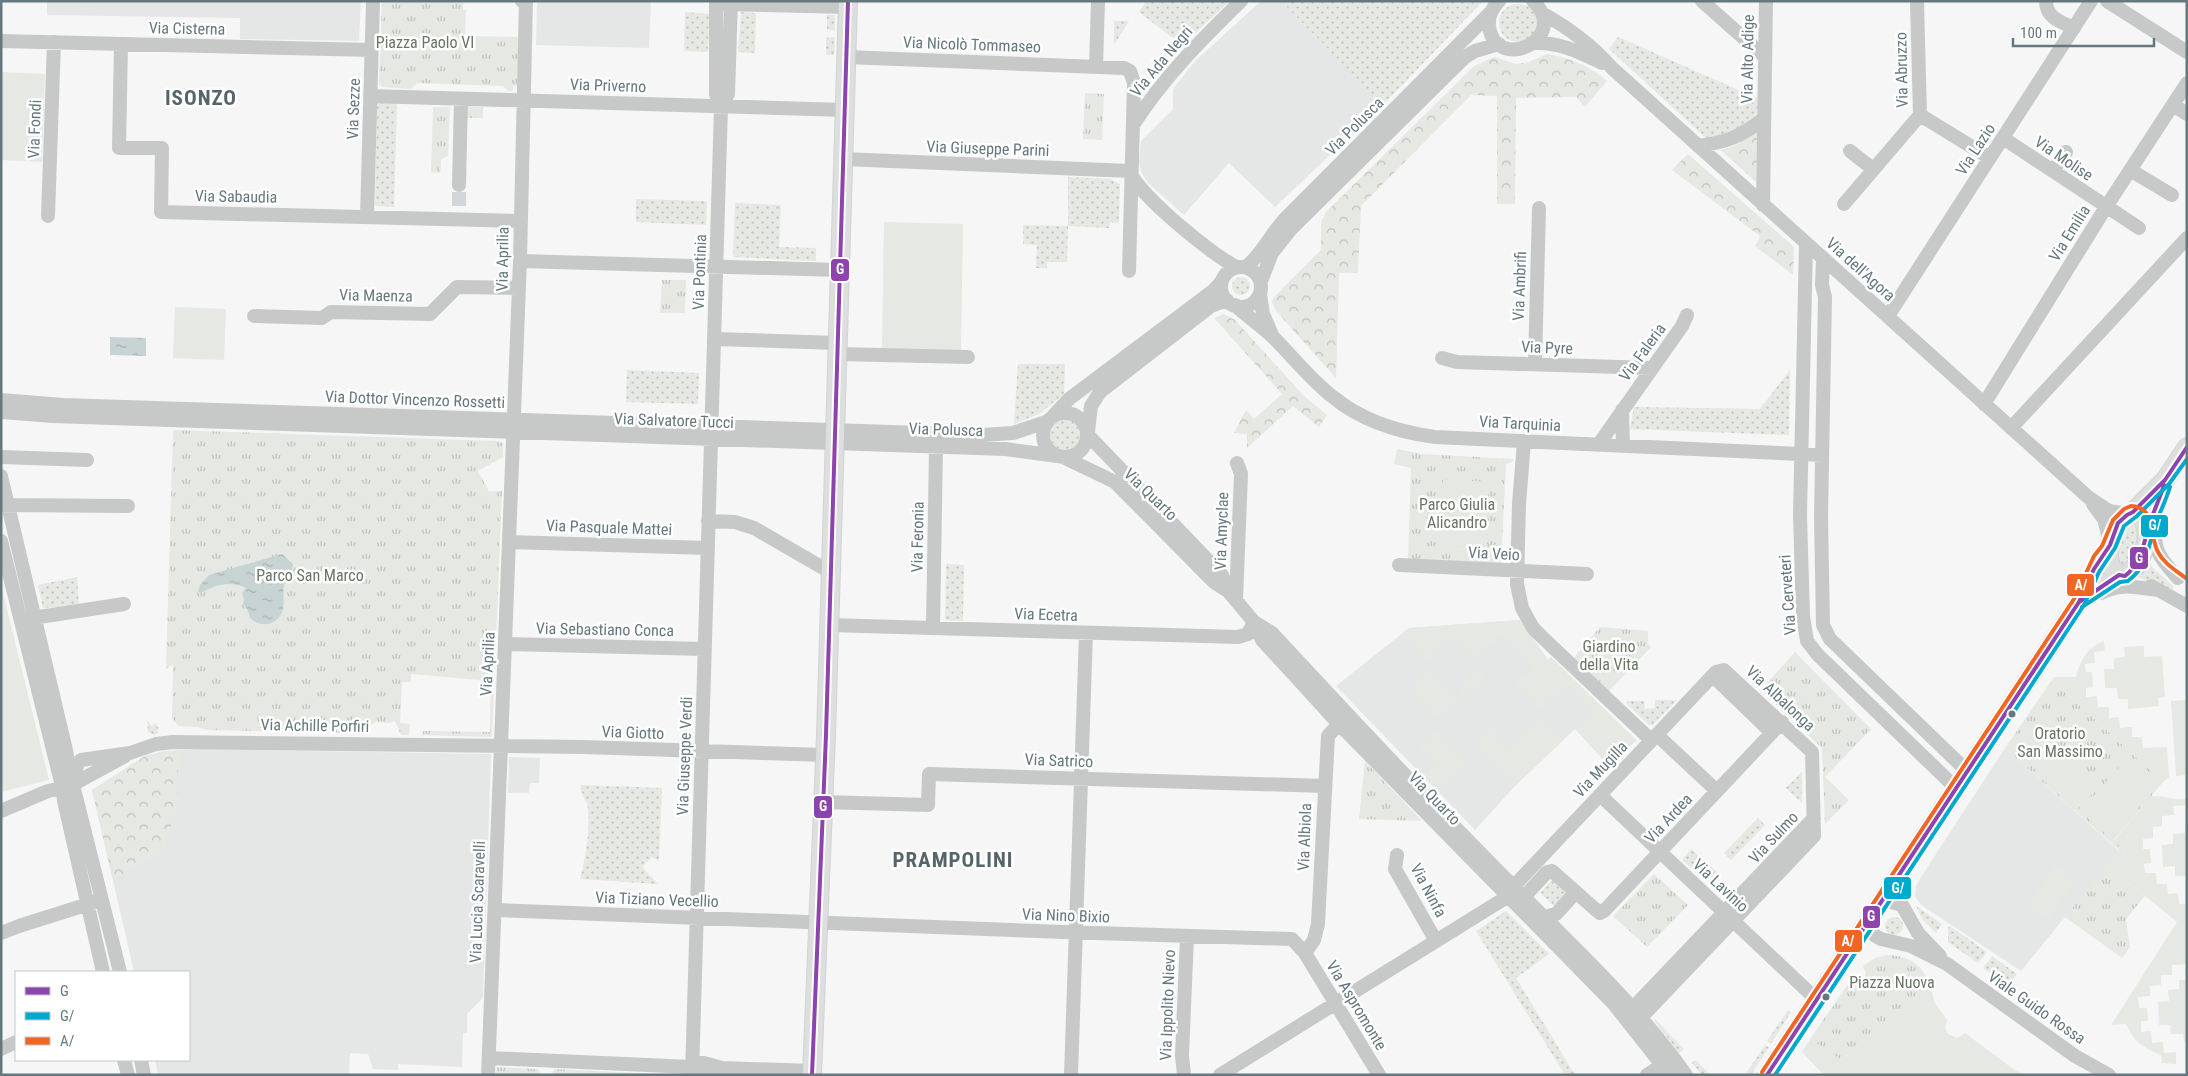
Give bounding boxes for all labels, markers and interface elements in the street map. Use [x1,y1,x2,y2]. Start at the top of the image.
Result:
street label: Via Alto Adige [1737,14,1758,104]
scale bar [2013,15,2154,47]
street label: Via Cisterna [149,18,225,39]
street label: Via Ada Negri [1126,22,1196,100]
text: 100 m [2020,24,2057,42]
street label: Via Abruzzo [1891,32,1912,108]
park label: Piazza Paolo VI [376,33,474,52]
street label: Via Nicolò Tommaseo [903,33,1041,56]
street label: Via Priverno [570,75,646,96]
street label: Via Sezze [343,78,364,140]
district label: ISONZO [165,86,237,110]
street label: Via Polusca [1321,93,1387,159]
street label: Via Fondi [24,99,45,159]
street label: Via Lazio [1952,120,1999,179]
street label: Via Molise [2031,132,2096,185]
street label: Via Giuseppe Parini [926,137,1050,160]
street label: Via Sabaudia [195,186,277,207]
street label: Via Emilia [2045,202,2094,265]
street label: Via Aprilia [492,227,513,291]
street label: Via Pontinia [689,234,710,310]
street label: Via dell'Agora [1822,234,1899,305]
street label: Via Ambrifi [1509,251,1530,321]
line badge: G [830,258,850,282]
text: G [836,261,844,277]
street label: Via Maenza [339,285,413,306]
street label: Via Faleria [1615,320,1670,385]
street label: Via Pyre [1521,337,1573,358]
street label: Via Dottor Vincenzo Rossetti [324,387,505,412]
street label: Via Salvatore Tucci [614,409,734,432]
street label: Via Tarquinia [1479,412,1561,435]
street label: Via Polusca [908,419,984,440]
street label: Via Quarto [1120,464,1181,524]
street label: Via Amyclae [1211,492,1232,570]
park label: Parco Giulia Alicandro [1419,495,1495,532]
street label: Via Feronia [907,501,928,573]
line badge: G/ [2140,514,2169,538]
street label: Via Pasquale Mattei [546,516,672,539]
text: G/ [2149,517,2162,533]
street label: Via Veio [1468,543,1520,564]
line badge: G [2129,546,2149,570]
text: G [2135,550,2143,566]
street label: Via Cerveteri [1775,554,1800,636]
park label: Parco San Marco [256,566,364,585]
line badge: A/ [2066,573,2095,597]
text: A/ [2074,577,2088,593]
street label: Via Ecetra [1014,604,1078,625]
street label: Via Sebastiano Conca [536,619,674,640]
street label: Via Aprilia [476,631,499,697]
park label: Giardino della Vita [1579,637,1639,674]
street label: Via Albalonga [1742,662,1819,735]
street label: Via Giuseppe Verdi [673,696,696,816]
unlabelled marker [2007,709,2017,719]
street label: Via Achille Porfiri [261,715,369,736]
street label: Via Giotto [601,722,665,743]
park label: Oratorio San Massimo [2017,724,2103,761]
street label: Via Mugilla [1569,737,1631,802]
street label: Via Satrico [1024,750,1094,771]
street label: Via Quarto [1405,768,1465,829]
street label: Via Ardea [1641,790,1696,847]
line badge: G [813,795,833,819]
text: G [819,798,827,814]
street label: Via Albiola [1294,803,1315,871]
street label: Via Sulmo [1745,808,1802,867]
street label: Via Lucia Scaravelli [466,841,489,963]
district label: PRAMPOLINI [893,848,1013,872]
street label: Via Lavinio [1689,855,1752,916]
street label: Via Ninfa [1407,860,1451,920]
line badge: G/ [1883,876,1912,900]
text: G/ [1892,880,1905,896]
street label: Via Tiziano Vecellio [595,888,719,911]
street label: Via Nino Bixio [1022,904,1110,927]
line badge: G [1862,905,1881,929]
text: G [1867,908,1875,924]
line badge: A/ [1834,929,1863,953]
text: A/ [1841,933,1855,949]
street label: Via Ippolito Nievo [1156,949,1179,1061]
street label: Via Aspromonte [1322,957,1391,1054]
street label: Viale Guido Rossa [1984,967,2089,1048]
legend [15,971,190,1061]
park label: Piazza Nuova [1849,973,1935,992]
text: G [60,982,69,1000]
unlabelled marker [1821,992,1831,1002]
text: G/ [60,1007,75,1025]
text: A/ [60,1032,75,1050]

